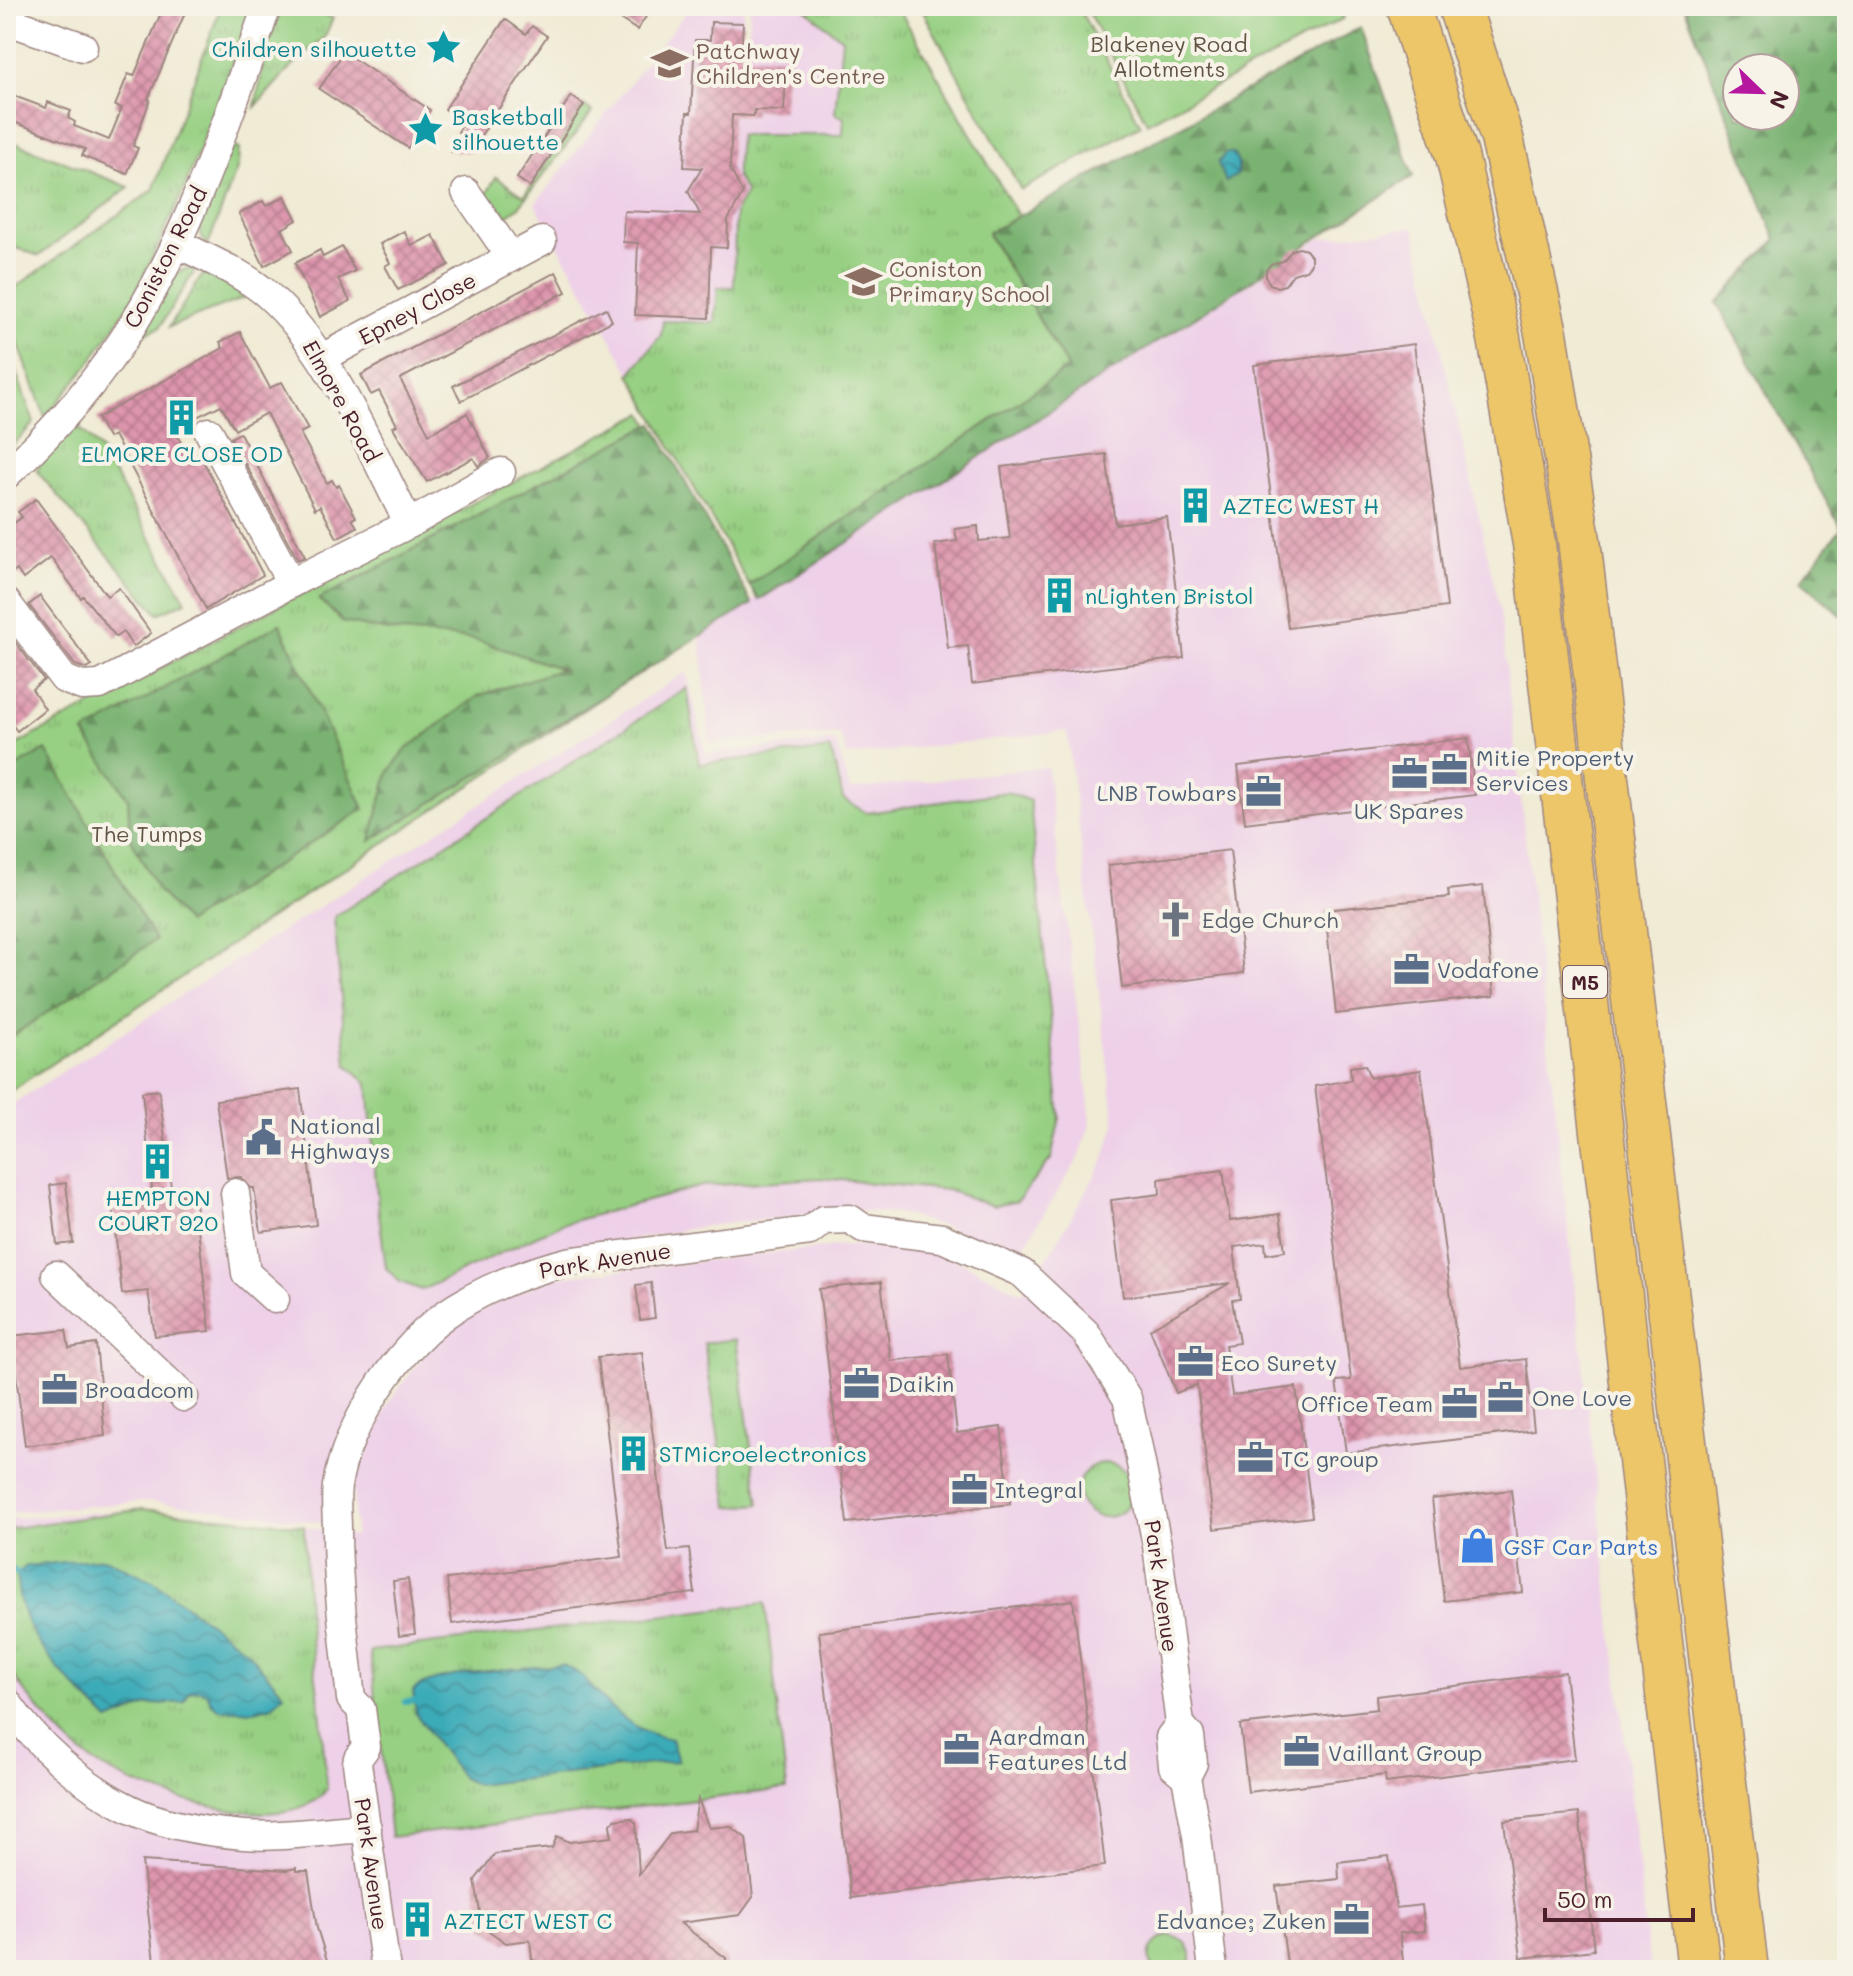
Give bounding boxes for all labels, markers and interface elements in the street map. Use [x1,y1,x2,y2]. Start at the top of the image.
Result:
place icon: Children silhouette [424,29,462,67]
park label: Blakeney Road Allotments [1090,29,1248,83]
place label: Children silhouette [212,34,417,63]
place label: Patchway Children's Centre [696,36,886,90]
school or university icon: Patchway Children's Centre [651,44,689,82]
north arrow [1721,52,1801,132]
text: N [1763,87,1796,113]
place label: Basketball silhouette [452,102,564,156]
place icon: Basketball silhouette [407,110,445,148]
street label: Coniston Road [117,181,213,333]
place label: Coniston Primary School [889,254,1050,308]
school or university icon: Coniston Primary School [844,262,882,300]
street label: Epney Close [353,265,481,351]
street label: Elmore Road [297,335,387,467]
building icon: ELMORE CLOSE OD [163,398,201,436]
place label: ELMORE CLOSE OD [81,439,283,468]
building icon: AZTEC WEST H [1177,486,1215,524]
place label: AZTEC WEST H [1222,491,1379,520]
building icon: nLighten Bristol [1040,576,1078,614]
place label: nLighten Bristol [1085,581,1254,610]
place label: Mitie Property Services [1476,743,1634,797]
office icon: Mitie Property Services [1431,751,1469,789]
office icon: UK Spares [1390,755,1428,793]
office icon: LNB Towbars [1244,773,1282,811]
place label: LNB Towbars [1097,778,1237,807]
place label: UK Spares [1354,796,1464,825]
park label: The Tumps [91,819,203,848]
church icon: Edge Church [1157,900,1195,938]
place label: Edge Church [1202,905,1339,934]
office icon: Vodafone [1392,950,1430,988]
place label: Vodafone [1437,955,1539,984]
road number: M5 [1563,966,1607,998]
place label: National Highways [290,1111,391,1165]
public building icon: National Highways [245,1119,283,1157]
building icon: HEMPTON COURT 920 [139,1142,177,1180]
place label: HEMPTON COURT 920 [98,1183,218,1237]
street label: Park Avenue [537,1235,673,1285]
office icon: Eco Surety [1176,1343,1214,1381]
place label: Eco Surety [1221,1348,1337,1377]
office icon: Daikin [843,1364,881,1402]
place label: Daikin [888,1369,954,1398]
office icon: Broadcom [40,1370,78,1408]
place label: Broadcom [85,1375,194,1404]
office icon: One Love [1487,1378,1525,1416]
place label: One Love [1532,1383,1632,1412]
office icon: Office Team [1440,1384,1478,1422]
place label: Office Team [1301,1389,1433,1418]
building icon: STMicroelectronics [614,1434,652,1472]
place label: STMicroelectronics [659,1439,867,1468]
office icon: TC group [1236,1439,1274,1477]
place label: TC group [1281,1444,1378,1473]
office icon: Integral [950,1470,988,1508]
place label: Integral [995,1475,1083,1504]
street label: Park Avenue [1138,1518,1186,1654]
shop icon: GSF Car Parts [1459,1527,1497,1565]
place label: GSF Car Parts [1504,1532,1658,1561]
place label: Aardman Features Ltd [988,1722,1127,1776]
office icon: Aardman Features Ltd [943,1730,981,1768]
office icon: Vaillant Group [1283,1733,1321,1771]
place label: Vaillant Group [1328,1738,1482,1767]
street label: Park Avenue [348,1796,396,1932]
scale bar [1545,1872,1693,1922]
text: 50 m [1557,1883,1613,1914]
building icon: AZTECT WEST C [398,1901,436,1939]
office icon: Edvance; Zuken [1333,1901,1371,1939]
place label: AZTECT WEST C [443,1906,612,1935]
place label: Edvance; Zuken [1157,1906,1326,1935]

